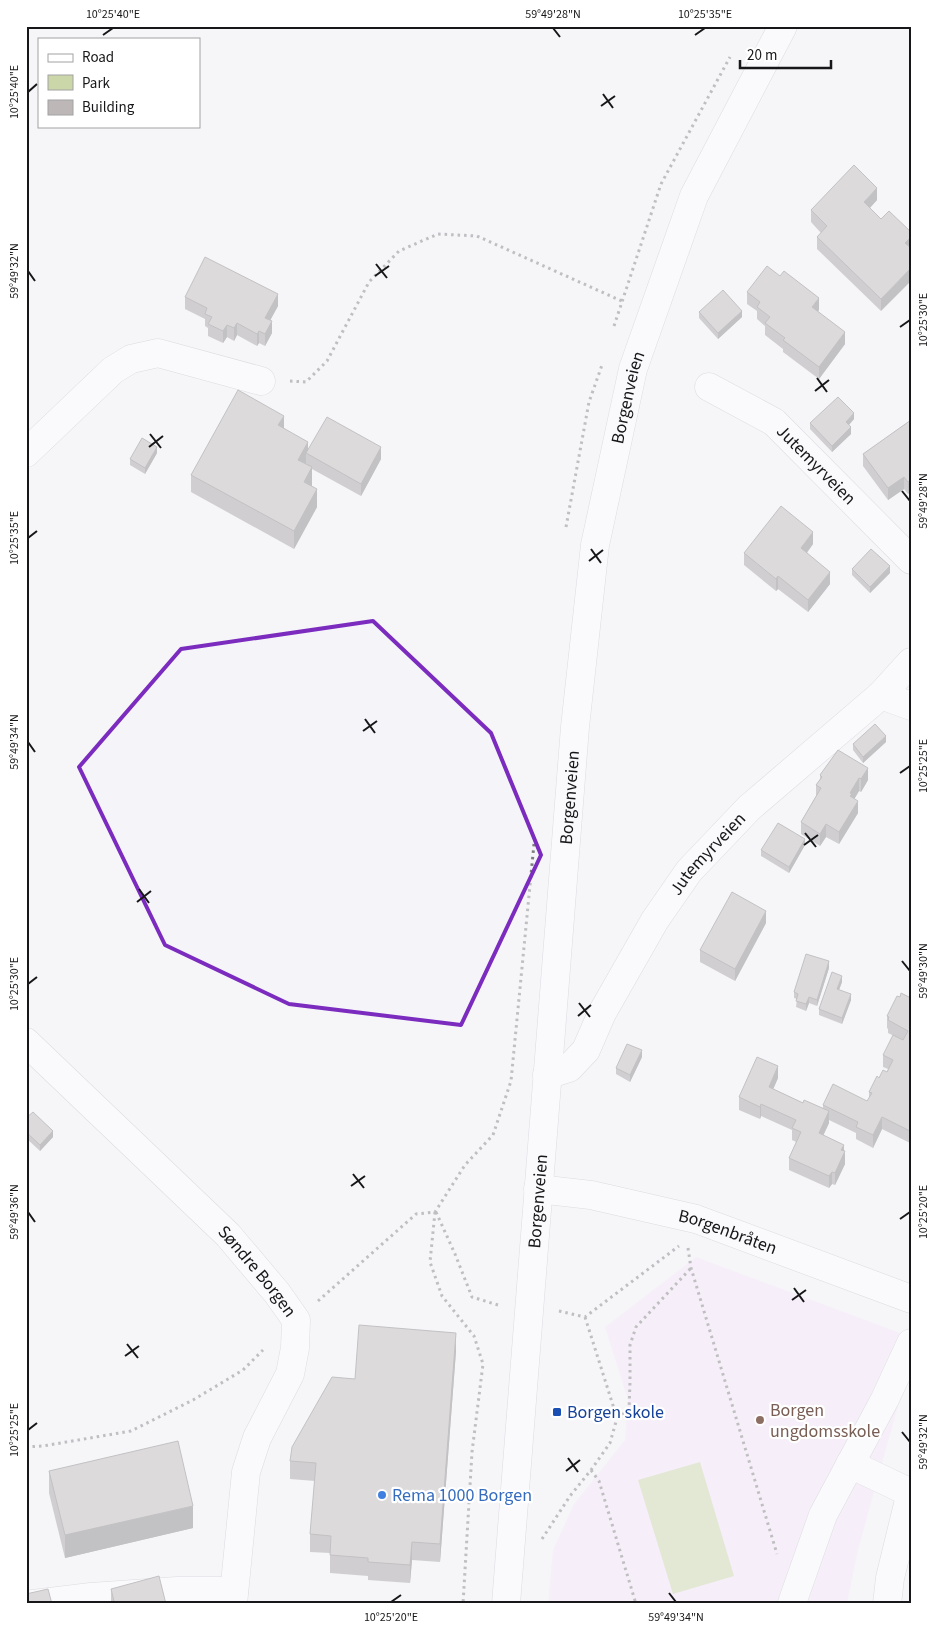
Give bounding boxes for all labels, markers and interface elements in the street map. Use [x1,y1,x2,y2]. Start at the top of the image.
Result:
text: 10°25'40"E [86,6,140,23]
text: 59°49'28"N [525,6,581,23]
text: 10°25'35"E [678,6,732,23]
legend [38,38,200,128]
scale bar [740,38,831,70]
text: 20 m [747,45,777,66]
text: Road [82,47,114,68]
text: 10°25'40"E [6,65,23,119]
text: Park [82,73,111,94]
text: Building [82,97,135,118]
text: 59°49'32"N [6,243,23,299]
text: 10°25'30"E [915,293,932,347]
street label: Borgenveien [605,347,651,446]
street label: Jutemyrveien [771,419,862,510]
text: 59°49'28"N [915,473,932,529]
text: 10°25'35"E [6,511,23,565]
text: 59°49'34"N [6,714,23,770]
text: 10°25'25"E [915,739,932,793]
street label: Borgenveien [553,749,586,846]
street label: Jutemyrveien [663,807,751,900]
text: 59°49'30"N [915,943,932,999]
text: 10°25'30"E [6,957,23,1011]
street label: Borgenveien [522,1153,554,1249]
text: 59°49'36"N [6,1184,23,1240]
text: 10°25'20"E [915,1185,932,1239]
street label: Borgenbråten [676,1203,781,1261]
street label: Søndre Borgen [213,1220,303,1322]
place label: Borgen ungdomsskole [770,1398,880,1444]
place label: Borgen skole [567,1400,664,1425]
text: 10°25'25"E [6,1403,23,1457]
marker: Borgen skole [551,1406,563,1418]
marker: Borgen ungdomsskole [754,1414,766,1426]
text: 59°49'32"N [915,1414,932,1470]
place label: Rema 1000 Borgen [392,1483,532,1508]
marker: Rema 1000 Borgen [376,1489,388,1501]
text: 10°25'20"E [364,1609,418,1626]
text: 59°49'34"N [648,1609,704,1626]

